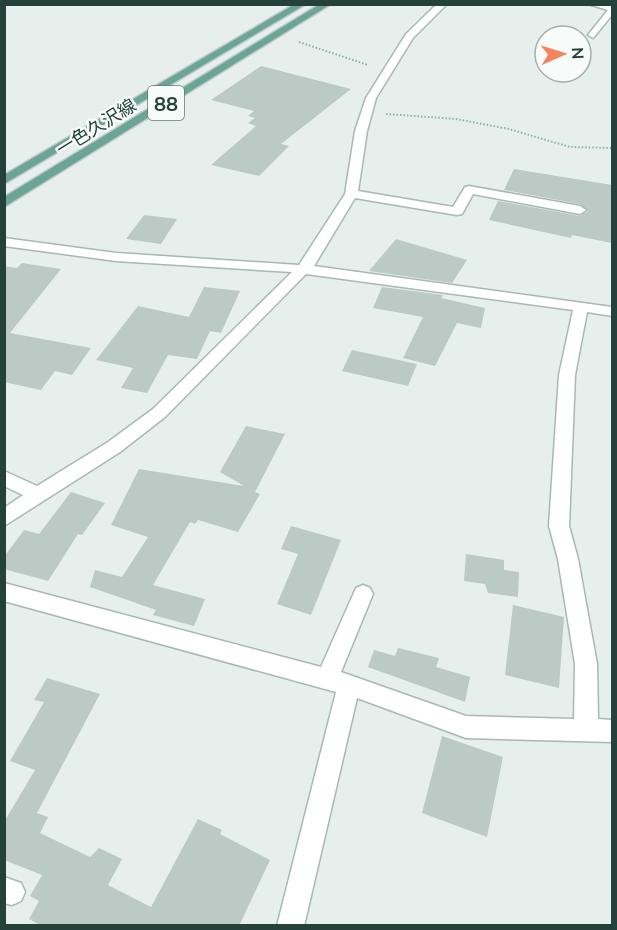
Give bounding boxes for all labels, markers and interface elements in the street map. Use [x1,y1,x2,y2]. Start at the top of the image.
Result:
north arrow [533,24,593,84]
text: N [568,47,588,60]
road number: 88 [148,86,184,120]
street label: 一色久沢線 [52,93,140,161]

